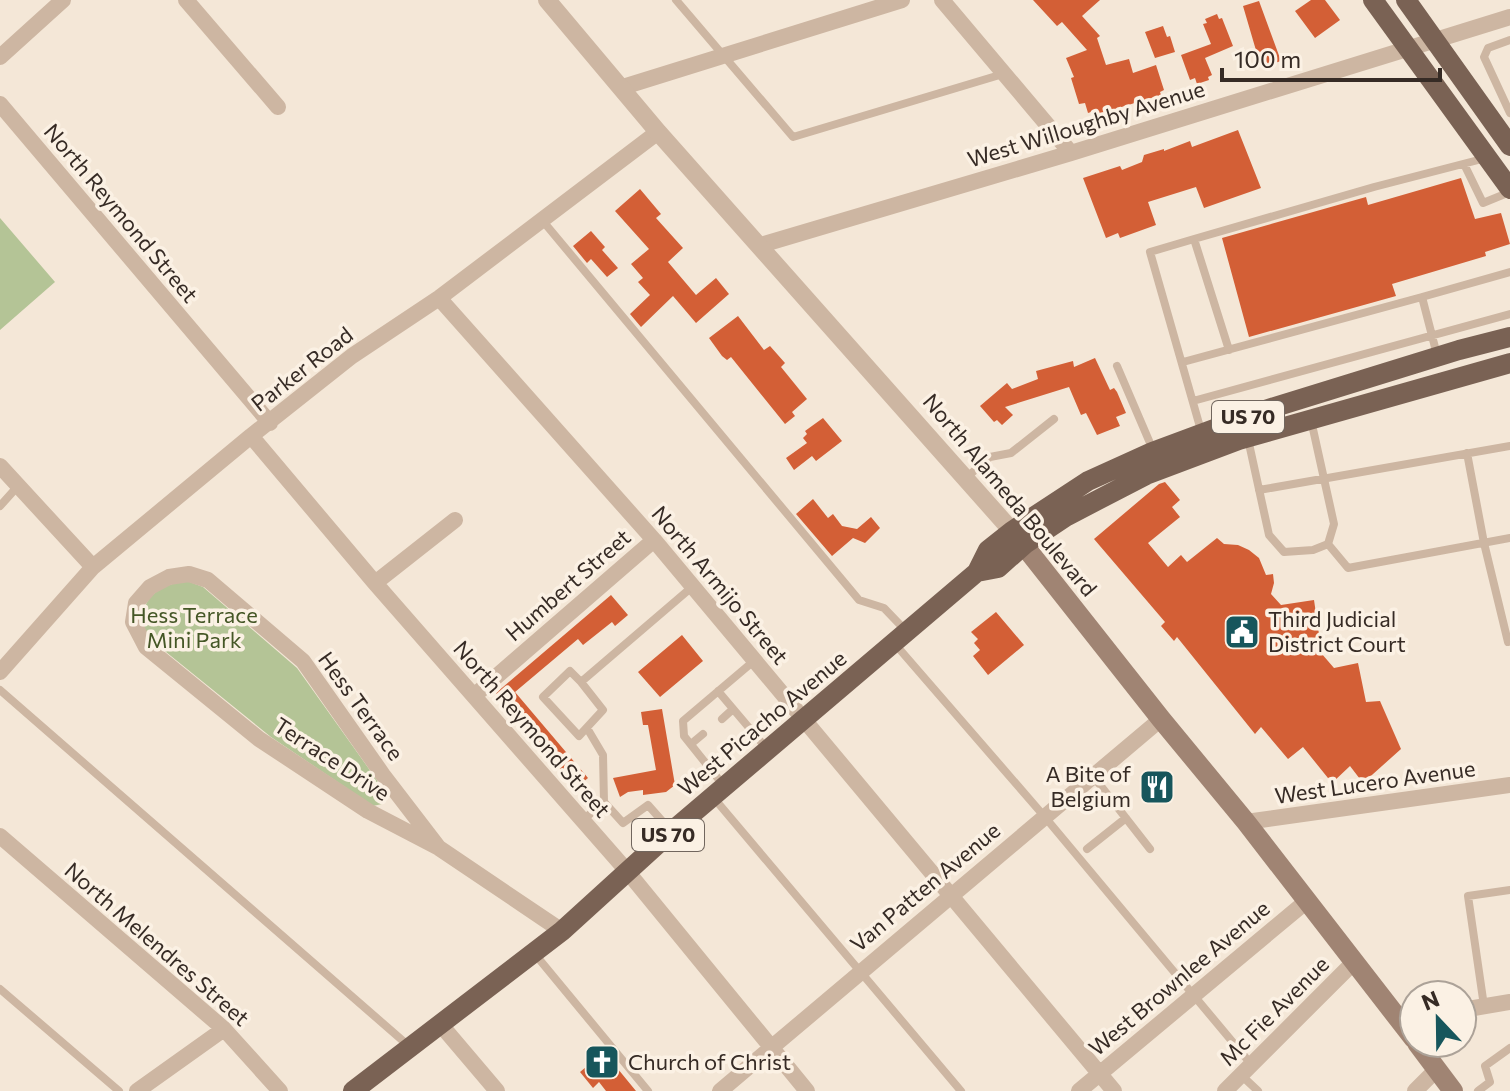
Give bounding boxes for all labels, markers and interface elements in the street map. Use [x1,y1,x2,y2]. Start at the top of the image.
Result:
scale bar [1222,32,1440,82]
text: 100 m [1234,44,1301,73]
street label: West Willoughby Avenue [964,75,1208,172]
street label: North Reymond Street [39,118,204,308]
street label: Parker Road [246,321,358,417]
street label: North Alameda Boulevard [918,388,1103,601]
road number: US 70 [1212,401,1284,433]
street label: North Armijo Street [646,500,794,669]
street label: Humbert Street [500,523,636,646]
park label: Hess Terrace Mini Park [130,601,258,653]
place label: Third Judicial District Court [1268,605,1406,657]
public building icon: Third Judicial District Court [1223,613,1261,651]
street label: North Reymond Street [448,635,616,822]
street label: West Picacho Avenue [672,644,851,801]
street label: Hess Terrace [313,646,410,765]
street label: Terrace Drive [269,711,395,806]
street label: West Lucero Avenue [1273,754,1477,809]
place label: A Bite of Belgium [1045,760,1131,812]
restaurant icon: A Bite of Belgium [1138,768,1176,806]
street label: Van Patten Avenue [844,816,1005,957]
road number: US 70 [632,819,704,851]
street label: North Melendres Street [59,856,255,1031]
street label: West Brownlee Avenue [1083,894,1275,1061]
street label: Mc Fie Avenue [1213,950,1334,1071]
north arrow [1398,979,1478,1059]
text: N [1418,984,1443,1016]
church icon: Church of Christ [583,1043,621,1081]
place label: Church of Christ [628,1048,791,1075]

